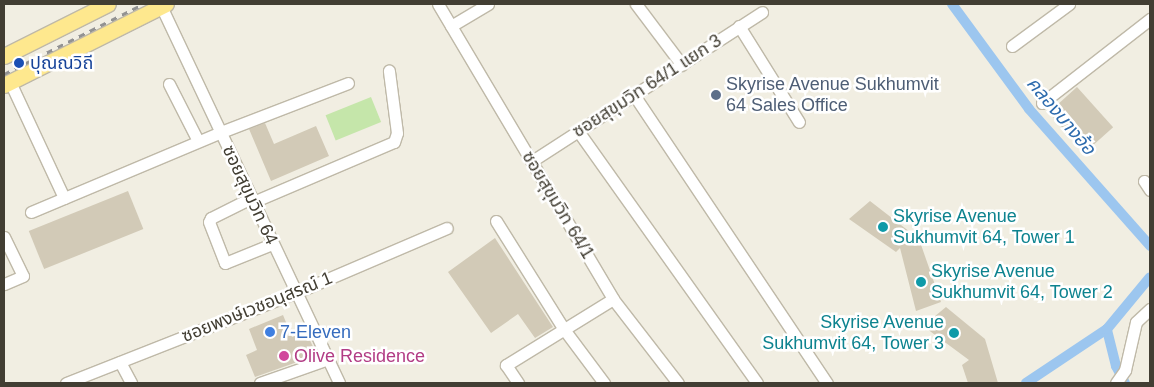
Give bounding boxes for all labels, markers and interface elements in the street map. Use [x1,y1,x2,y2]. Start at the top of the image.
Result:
street label: ซอยสุขุมวิท 64/1 แยก 3 [568,30,726,142]
place label: ปุณณวิถี [30,52,93,74]
marker: ปุณณวิถี [12,56,26,70]
water label: คลองบางอ้อ [1022,72,1100,160]
place label: Skyrise Avenue Sukhumvit 64 Sales Office [726,74,940,116]
marker: Skyrise Avenue Sukhumvit 64 Sales Office [710,89,722,101]
street label: ซอยสุขุมวิท 64 [218,142,282,248]
street label: ซอยสุขุมวิท 64/1 [517,147,599,263]
place label: Skyrise Avenue Sukhumvit 64, Tower 1 [893,206,1075,248]
marker: Skyrise Avenue Sukhumvit 64, Tower 1 [877,221,889,233]
place label: Skyrise Avenue Sukhumvit 64, Tower 2 [931,261,1113,304]
street label: ซอยพงษ์เวชอนุสรณ์ 1 [179,267,335,347]
marker: Skyrise Avenue Sukhumvit 64, Tower 2 [915,276,927,288]
place label: Skyrise Avenue Sukhumvit 64, Tower 3 [762,312,944,354]
place label: 7-Eleven [280,321,351,343]
marker: 7-Eleven [264,326,276,338]
marker: Skyrise Avenue Sukhumvit 64, Tower 3 [948,327,960,339]
place label: Olive Residence [294,345,425,367]
marker: Olive Residence [278,350,290,362]

